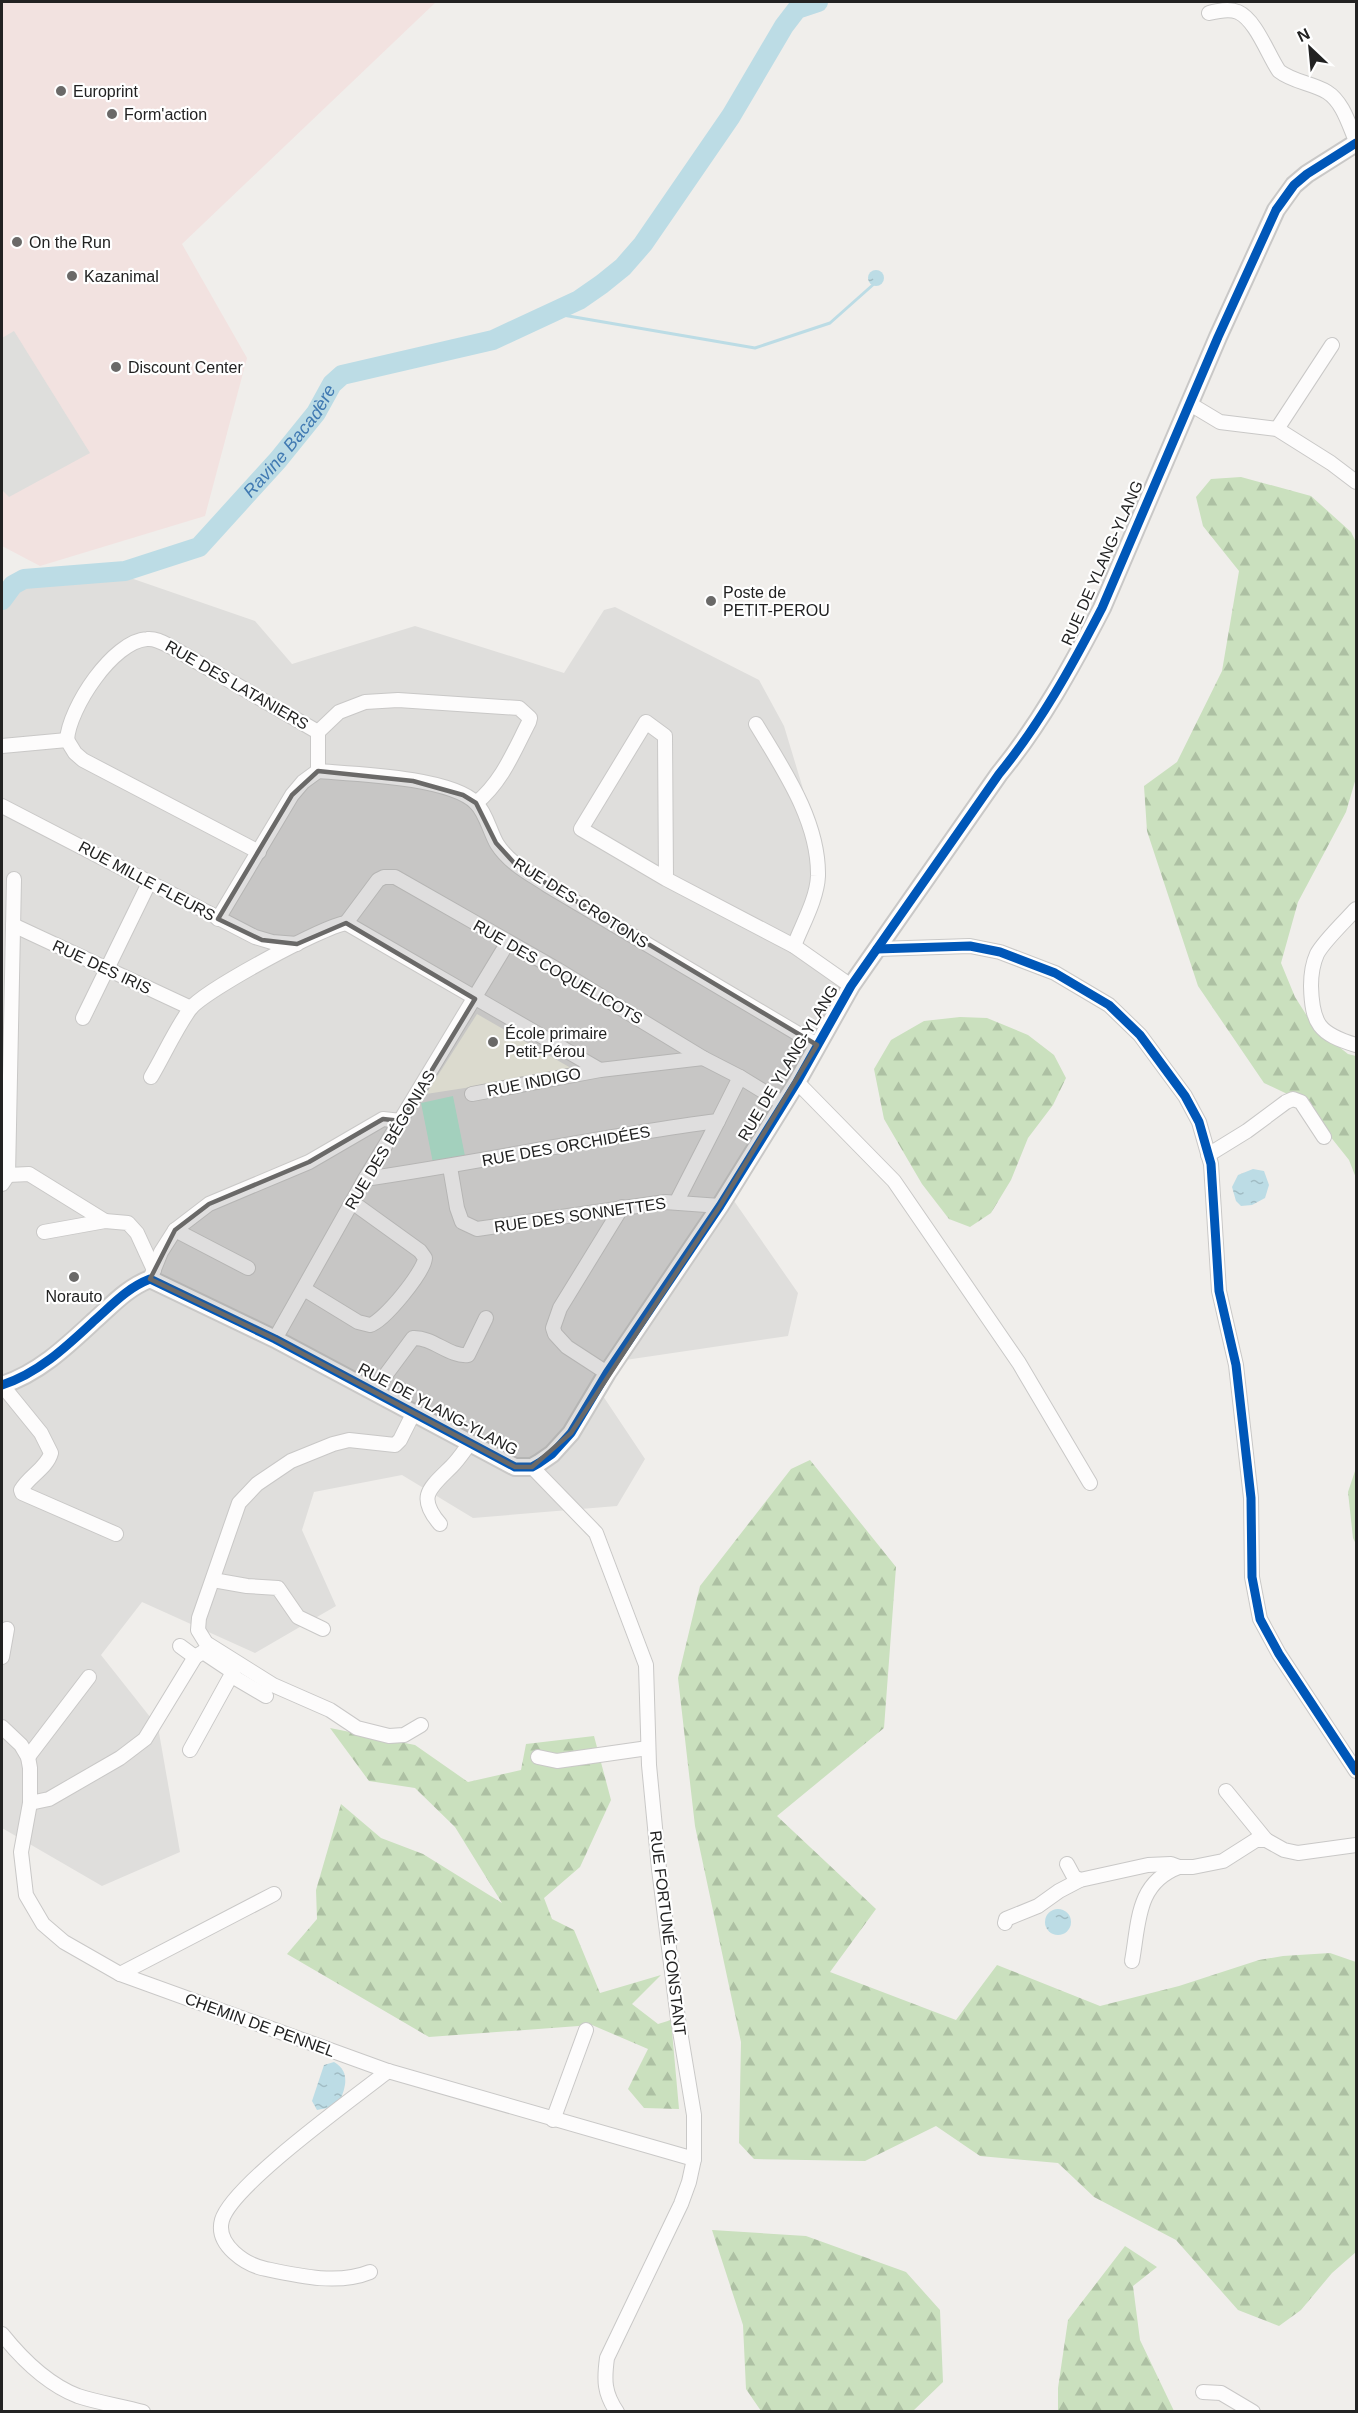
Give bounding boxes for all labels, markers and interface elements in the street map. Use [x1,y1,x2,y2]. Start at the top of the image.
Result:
north arrow [1280,18,1340,78]
text: N [1295,25,1313,45]
place label: Europrint [73,83,138,100]
marker: Europrint [54,84,68,98]
place label: Form'action [124,106,207,123]
marker: Form'action [105,107,119,121]
place label: On the Run [29,234,111,251]
marker: On the Run [10,235,24,249]
place label: Kazanimal [84,268,159,285]
marker: Kazanimal [65,269,79,283]
place label: Discount Center [128,359,243,376]
marker: Discount Center [109,360,123,374]
water label: Ravine Bacadère [239,381,340,501]
street label: RUE DE YLANG-YLANG [1058,478,1146,648]
place label: Poste de PETIT-PEROU [723,584,830,619]
marker: Poste de PETIT-PEROU [704,594,718,608]
street label: RUE DES LATANIERS [163,637,311,733]
street label: RUE MILLE FLEURS [76,838,218,924]
street label: RUE DES CROTONS [511,855,651,951]
street label: RUE DES COQUELICOTS [471,917,645,1027]
street label: RUE DES IRIS [50,937,154,997]
street label: RUE DE YLANG-YLANG [735,982,841,1144]
place label: École primaire Petit-Pérou [505,1024,607,1060]
marker: École primaire Petit-Pérou [486,1035,500,1049]
street label: RUE INDIGO [486,1065,582,1099]
street label: RUE DES BÉGONIAS [341,1067,438,1213]
street label: RUE DES ORCHIDÉES [480,1122,652,1169]
street label: RUE DES SONNETTES [493,1195,667,1235]
marker: Norauto [67,1270,81,1284]
place label: Norauto [46,1288,103,1305]
street label: RUE DE YLANG-YLANG [355,1360,521,1458]
street label: RUE FORTUNÉ CONSTANT [647,1829,690,2037]
street label: CHEMIN DE PENNEL [183,1990,337,2060]

